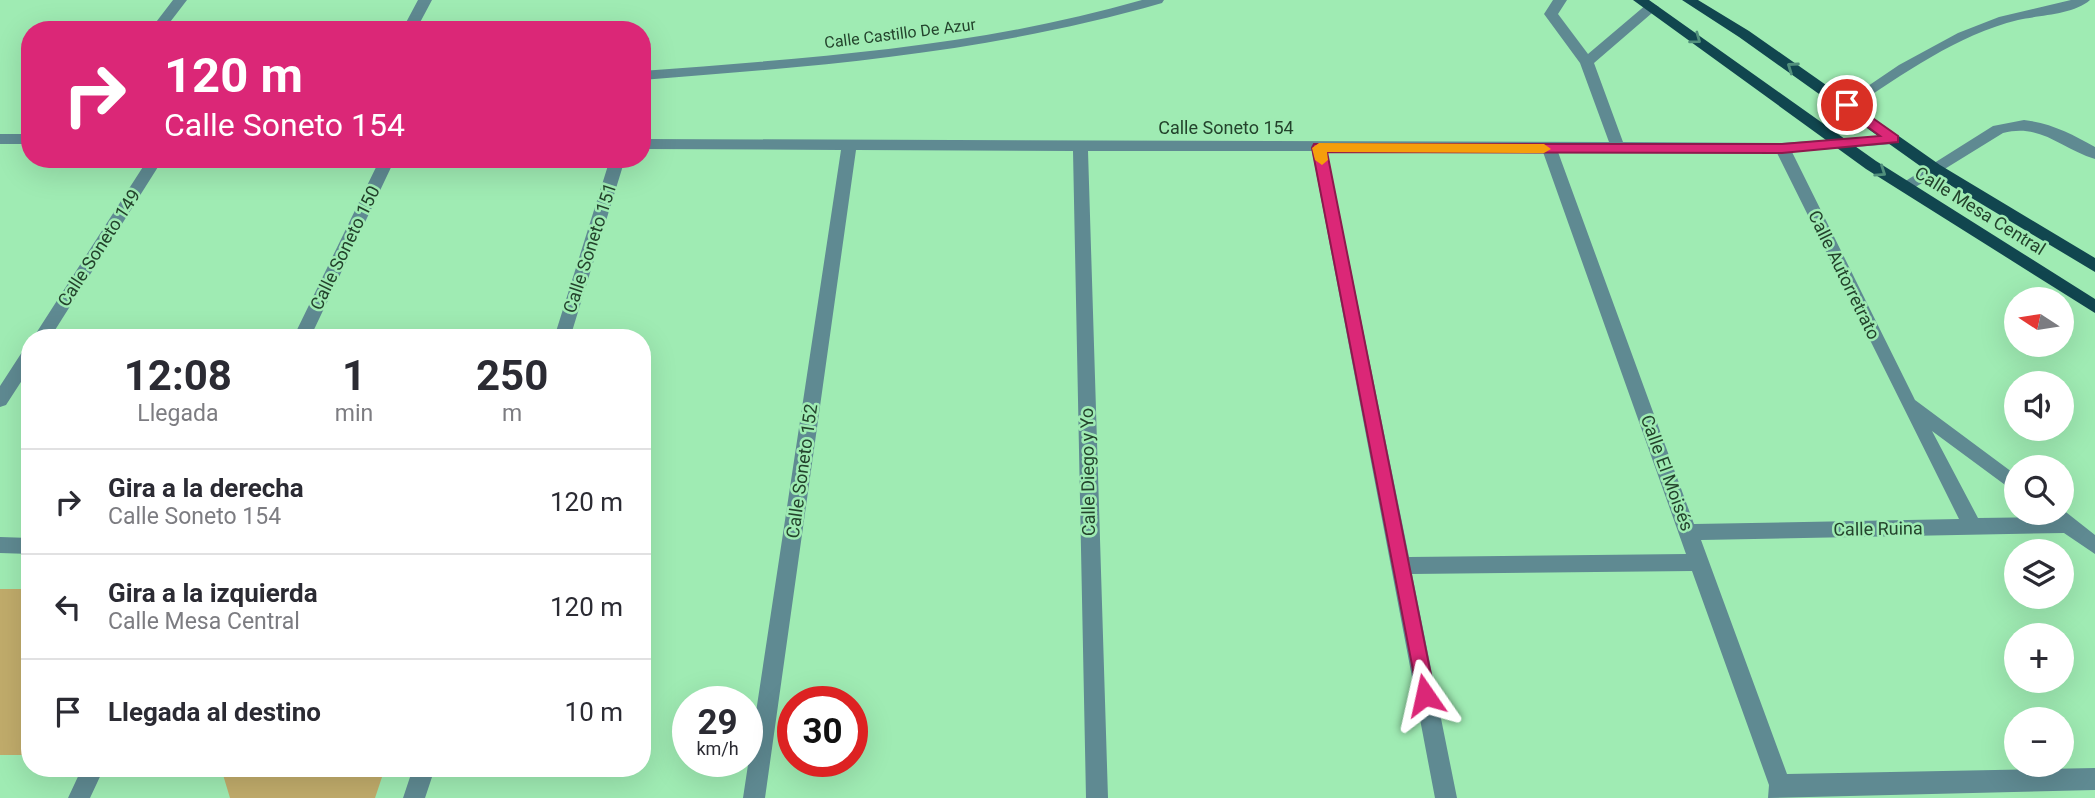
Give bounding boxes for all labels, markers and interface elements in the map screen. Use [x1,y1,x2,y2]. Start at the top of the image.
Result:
street label: Calle Castillo De Azur [823,15,977,52]
one-way arrow [1688,31,1701,43]
text: 120 m [164,47,303,104]
icon: right [49,49,140,140]
one-way arrow [1787,62,1800,75]
pin [1817,75,1877,135]
icon: arrive [1828,86,1866,124]
text: Calle Soneto 154 [164,106,405,144]
street label: Calle Soneto 154 [1158,117,1294,138]
street label: Calle Mesa Central [1911,162,2049,259]
one-way arrow [1873,163,1886,176]
street label: Calle Soneto 151 [559,180,620,316]
street label: Calle Soneto 150 [305,182,384,313]
street label: Calle Soneto 149 [53,185,144,310]
street label: Calle Autorretrato [1804,207,1885,343]
north arrow [2004,287,2074,357]
map controls [2004,287,2074,777]
text: 12:08 [124,351,232,400]
text: 1 [342,351,366,400]
text: 250 [476,351,548,400]
button: sound [2004,371,2074,441]
text: Llegada [137,400,218,427]
text: min [335,400,373,427]
text: m [502,400,522,427]
street label: Calle Soneto 152 [782,402,821,539]
street label: Calle Diego y Yo [1076,408,1099,536]
street label: Calle El Moisés [1637,412,1698,534]
button: search [2004,455,2074,525]
text: Gira a la derecha [108,473,304,503]
icon: right [49,483,87,521]
text: 120 m [550,487,623,517]
text: Calle Soneto 154 [108,503,281,530]
street label: Calle Ruina [1833,517,1923,540]
button: layers [2004,539,2074,609]
text: Gira a la izquierda [108,578,318,608]
icon: left [49,588,87,626]
text: 120 m [550,592,623,622]
text: Calle Mesa Central [108,608,300,635]
button: + [2004,623,2074,693]
position arrow [1388,658,1462,732]
speed limit sign: 30 [777,686,868,777]
icon: arrive [49,693,87,731]
text: Llegada al destino [108,697,321,727]
text: 10 m [565,697,623,727]
text: 29 [697,702,738,743]
button: − [2004,707,2074,777]
text: km/h [696,738,739,759]

